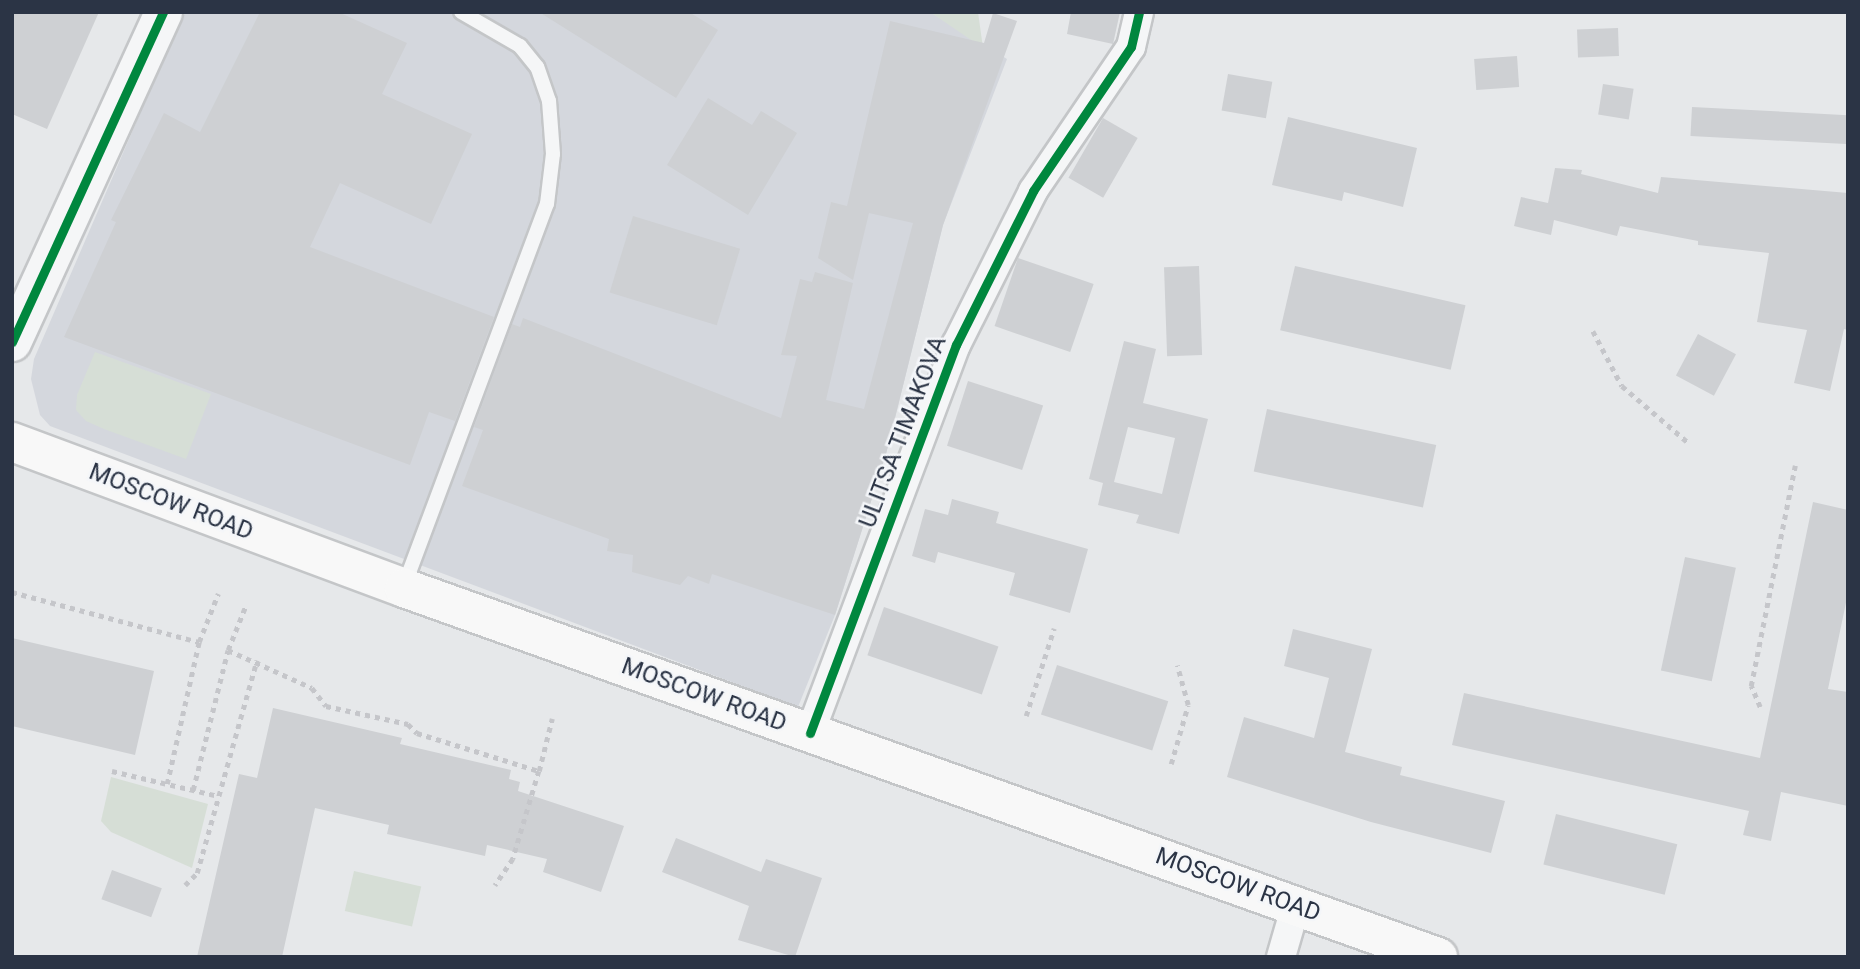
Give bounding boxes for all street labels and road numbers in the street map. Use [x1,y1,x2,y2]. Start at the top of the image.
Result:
street label: ULITSA TIMAKOVA [853,332,953,532]
street label: MOSCOW ROAD [85,457,257,547]
street label: MOSCOW ROAD [618,652,790,738]
street label: MOSCOW ROAD [1152,842,1324,928]

